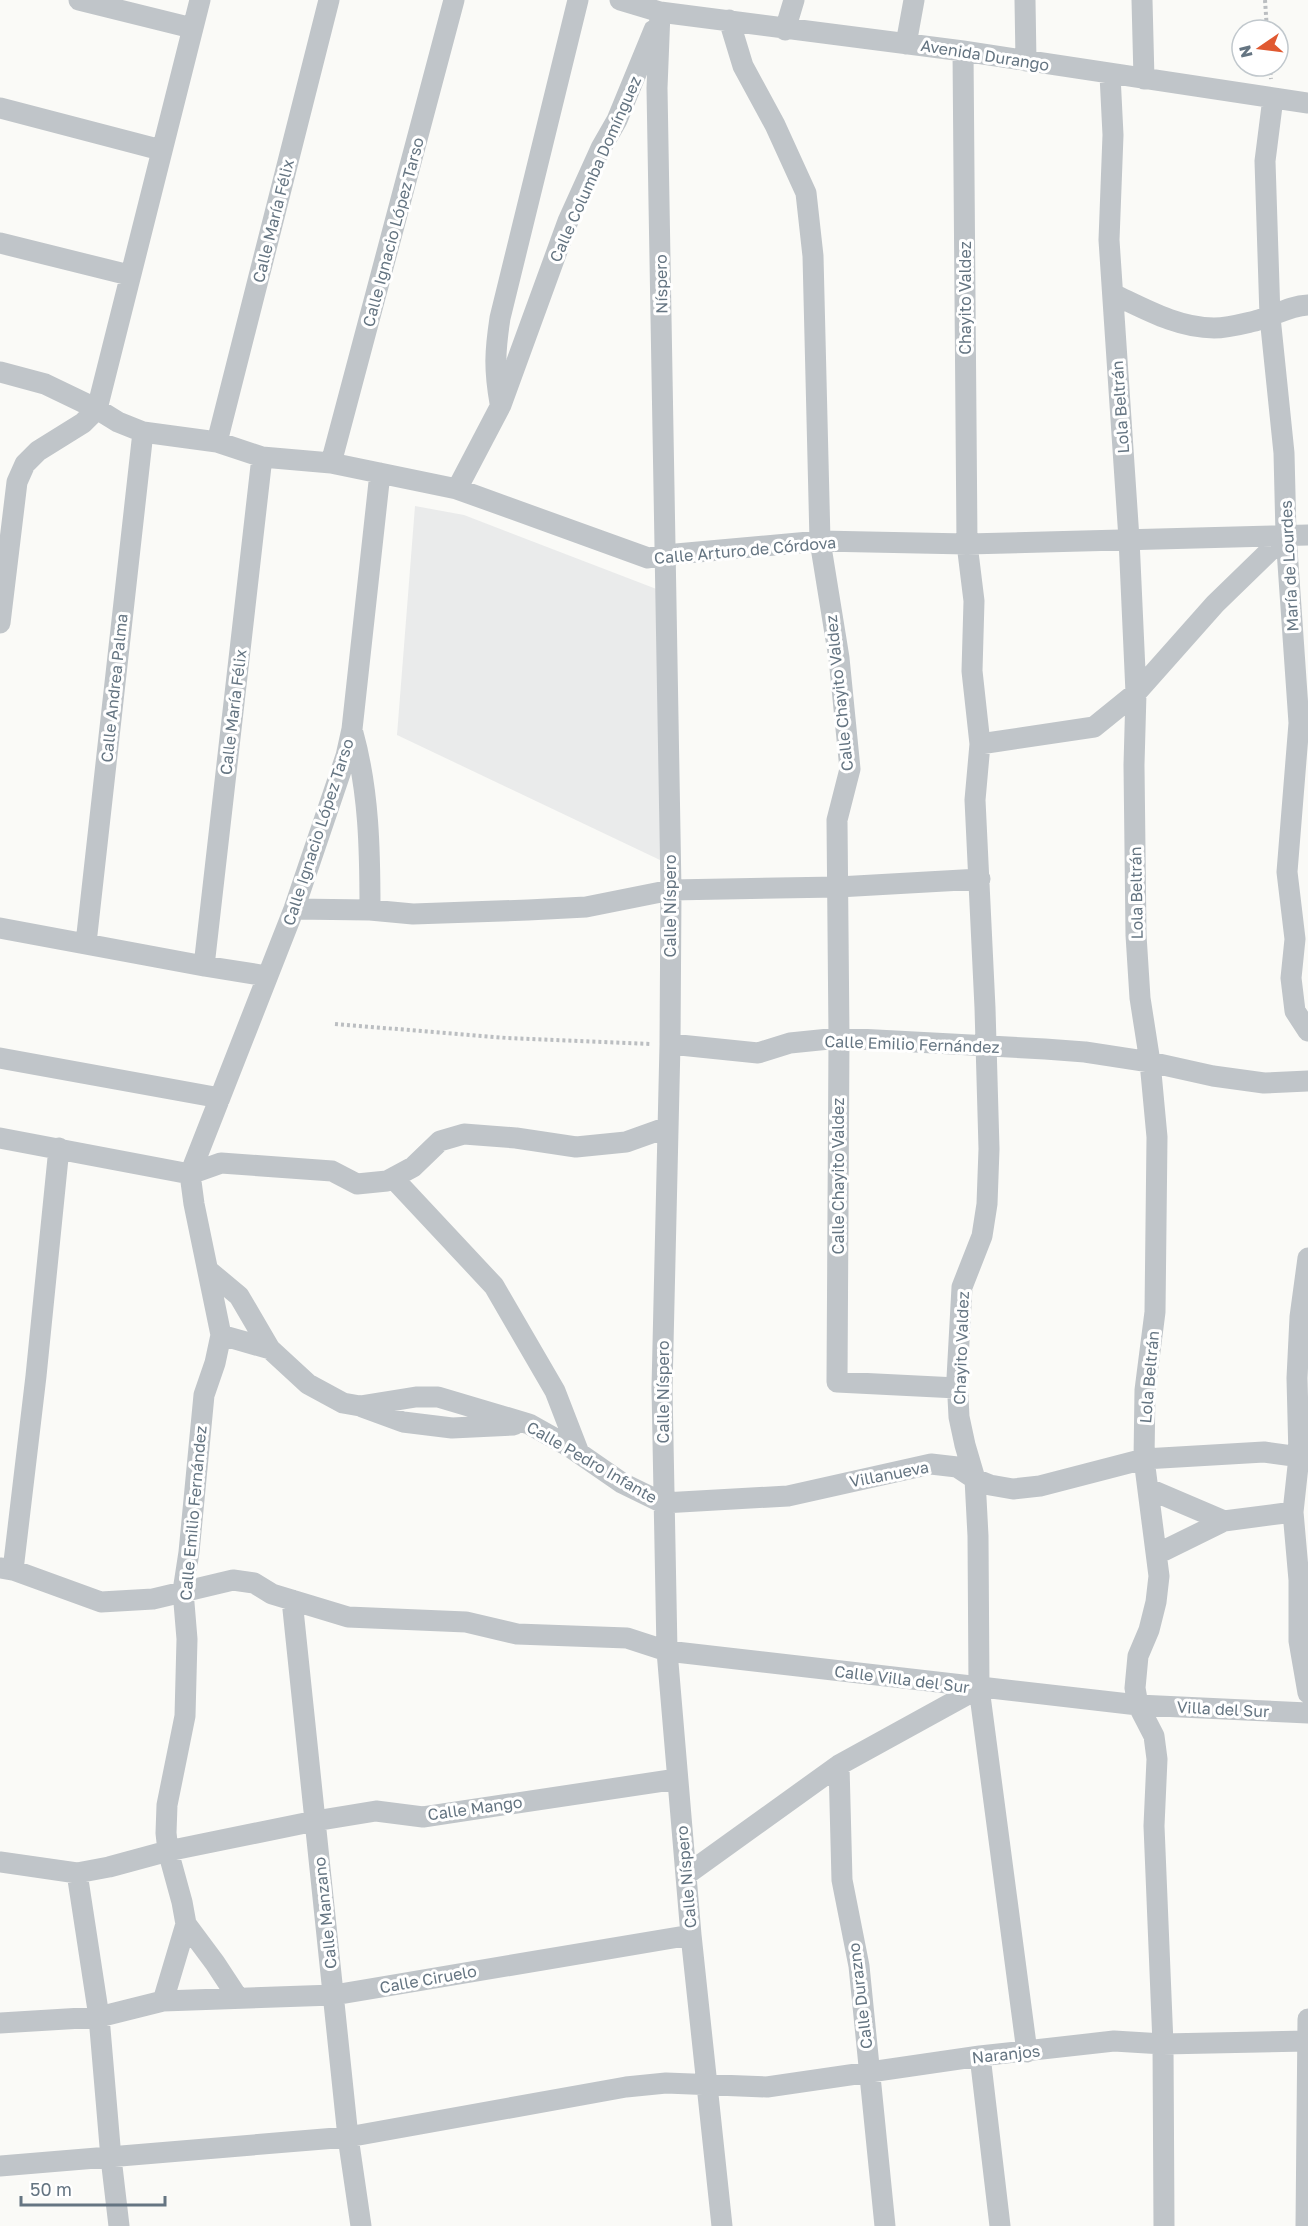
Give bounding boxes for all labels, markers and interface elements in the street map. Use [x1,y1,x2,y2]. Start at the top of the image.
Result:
north arrow [1230,18,1290,78]
street label: Avenida Durango [919,35,1051,75]
text: N [1234,43,1257,60]
street label: Calle Columba Domínguez [545,73,645,265]
street label: Calle Ignacio López Tarso [358,135,428,329]
street label: Calle María Félix [248,157,298,285]
street label: Chayito Valdez [955,241,975,355]
street label: Níspero [650,254,672,314]
street label: Lola Beltrán [1107,360,1133,454]
street label: María de Lourdes [1276,500,1302,632]
street label: Calle Arturo de Córdova [653,532,837,568]
street label: Calle Andrea Palma [96,612,132,764]
street label: Calle Chayito Valdez [821,614,857,772]
street label: Calle María Félix [215,648,251,776]
street label: Calle Ignacio López Tarso [278,736,358,928]
street label: Lola Beltrán [1125,846,1147,940]
street label: Calle Níspero [660,854,680,958]
street label: Calle Emilio Fernández [824,1031,1000,1057]
street label: Calle Chayito Valdez [828,1097,848,1255]
street label: Chayito Valdez [949,1291,973,1405]
street label: Lola Beltrán [1135,1330,1163,1424]
street label: Calle Níspero [653,1340,673,1444]
street label: Calle Pedro Infante [523,1417,661,1507]
street label: Calle Emilio Fernández [175,1425,211,1601]
street label: Villanueva [848,1457,930,1491]
street label: Calle Villa del Sur [833,1661,971,1697]
street label: Villa del Sur [1176,1697,1270,1721]
street label: Calle Mango [426,1791,524,1825]
street label: Calle Níspero [672,1825,700,1929]
street label: Calle Manzano [309,1856,341,1970]
street label: Calle Durazno [844,1942,876,2050]
street label: Calle Ciruelo [378,1961,478,1997]
street label: Naranjos [971,2040,1041,2068]
scale bar [21,2169,165,2207]
text: 50 m [30,2178,72,2200]

